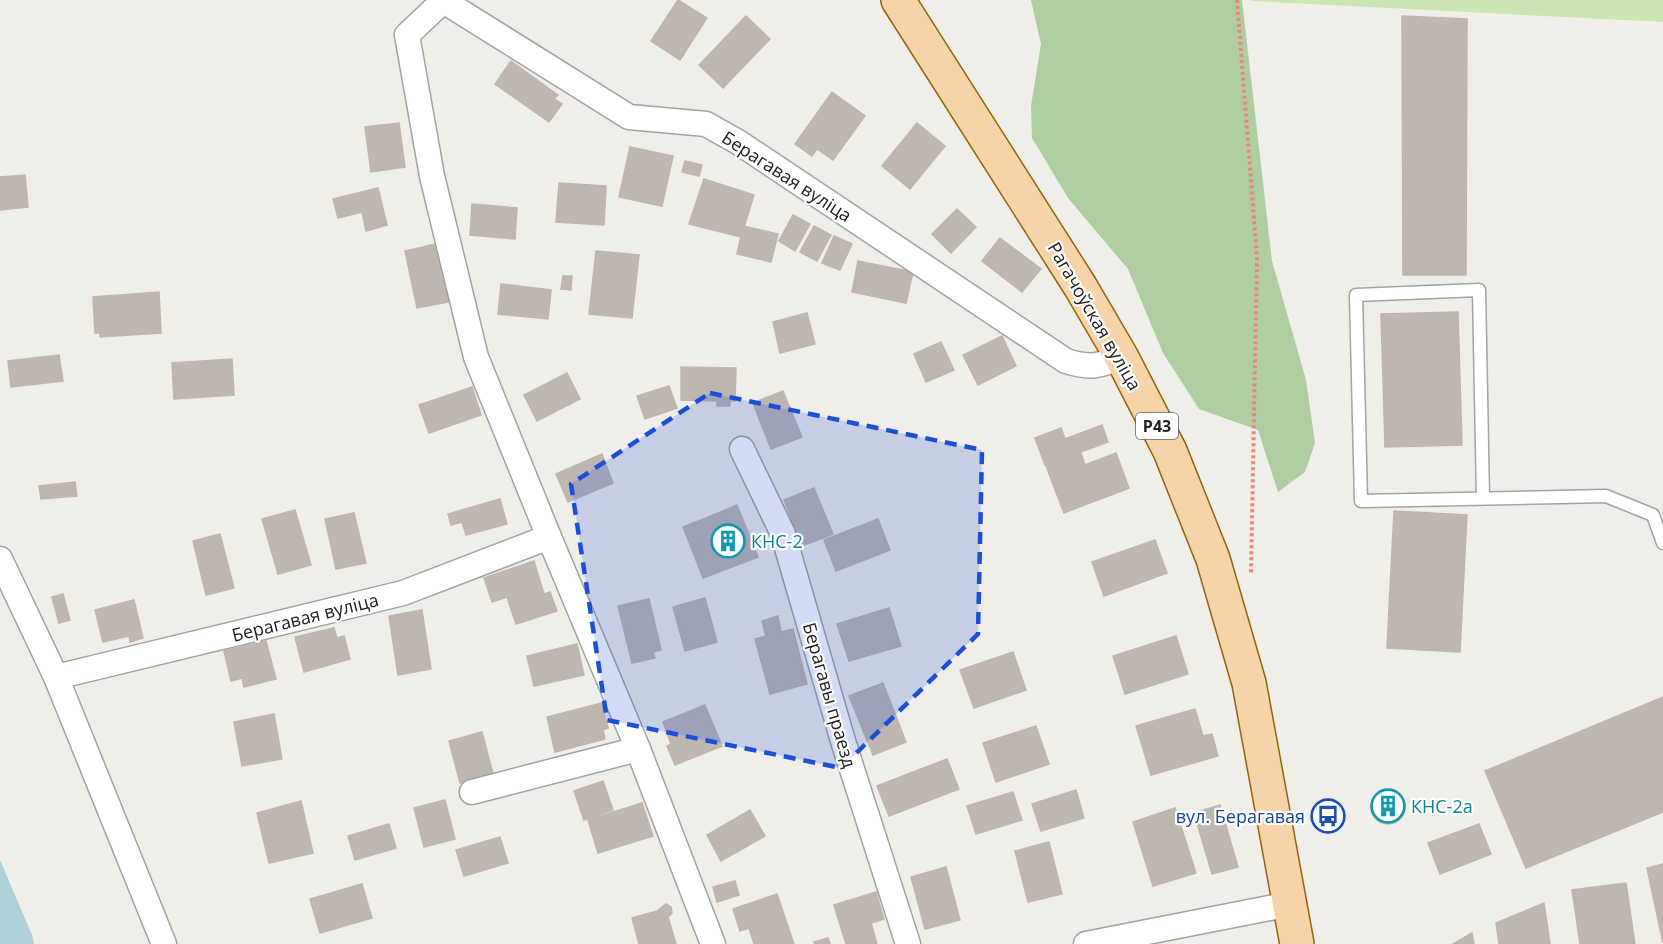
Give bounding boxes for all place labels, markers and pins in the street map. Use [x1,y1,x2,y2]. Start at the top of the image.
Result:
building icon: КНС-2 [710,523,746,559]
place label: КНС-2 [751,529,803,553]
building icon: КНС-2а [1370,788,1406,824]
place label: КНС-2а [1411,794,1473,818]
bus stop icon: вул. Берагавая [1310,798,1346,834]
place label: вул. Берагавая [1176,804,1305,828]

